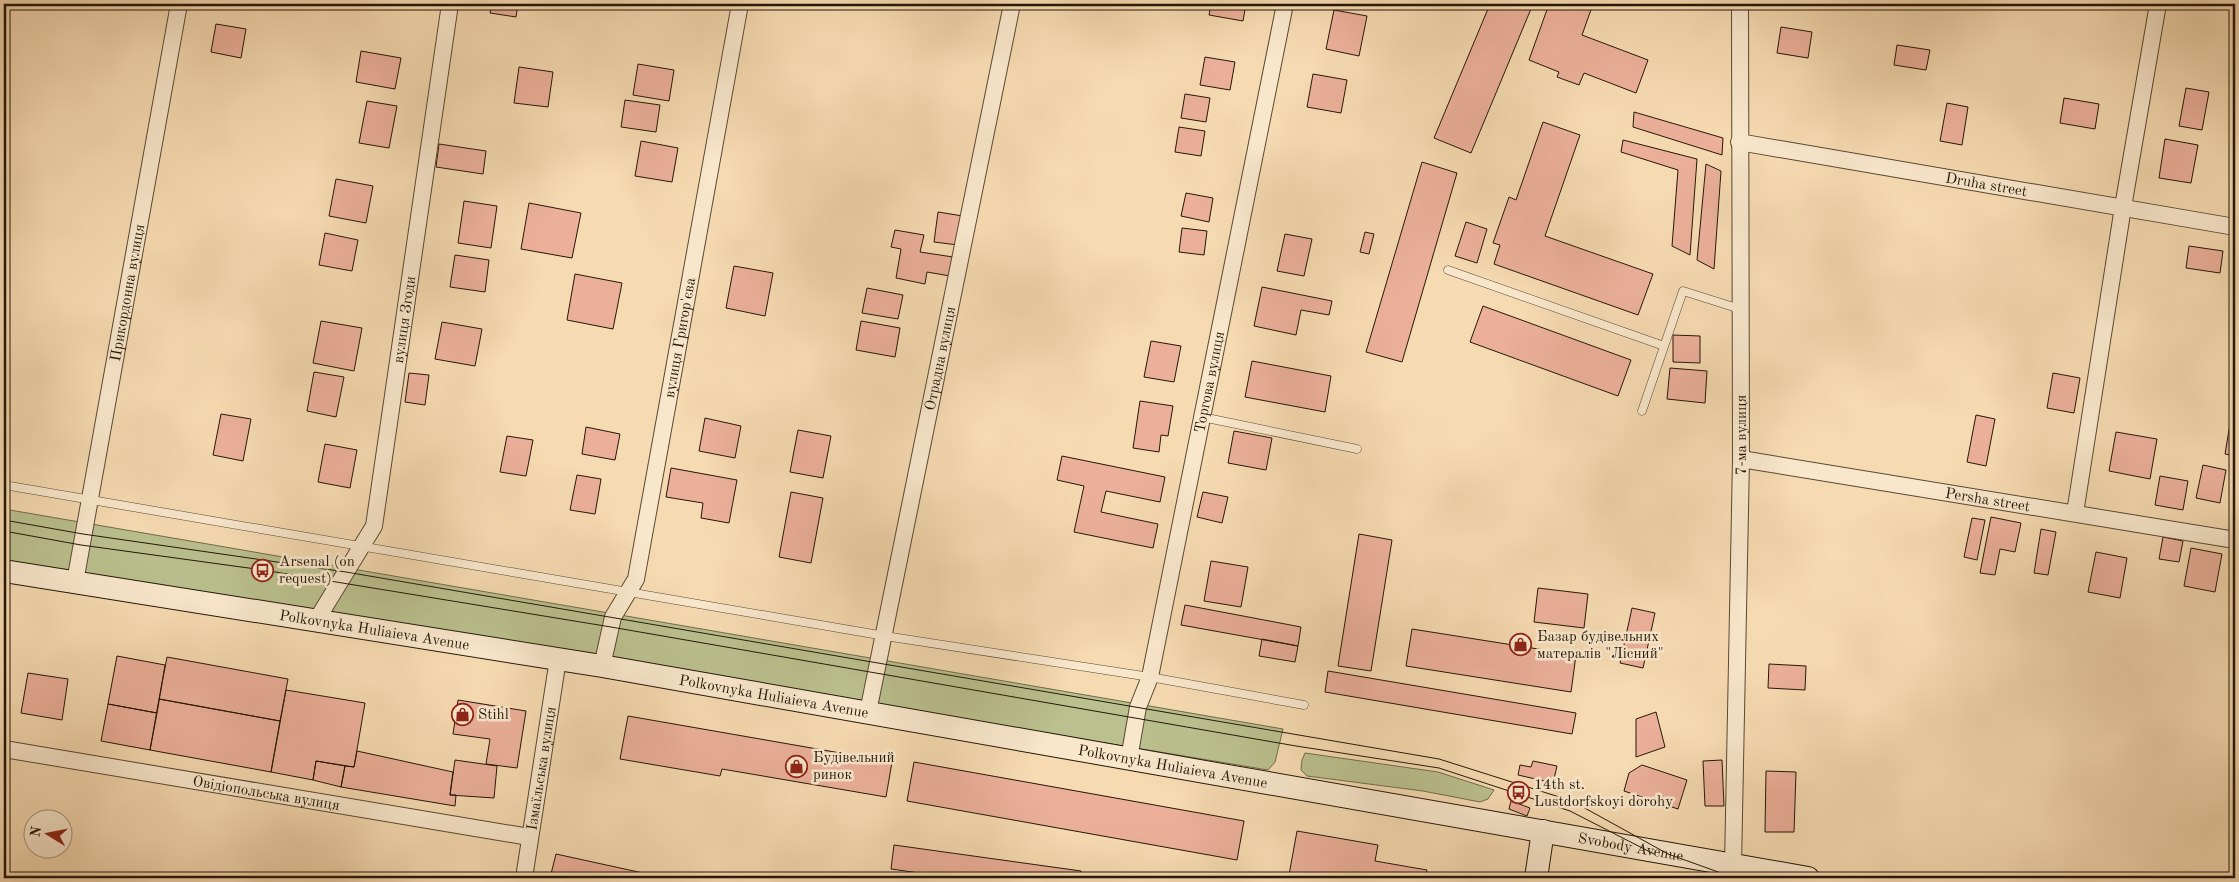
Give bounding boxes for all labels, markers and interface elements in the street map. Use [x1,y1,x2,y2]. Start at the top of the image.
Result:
street label: Druha street [1944,171,2028,200]
street label: Прикордонна вулиця [109,223,148,363]
street label: вулиця Згоди [392,275,419,364]
street label: вулиця Григор'єва [663,276,699,399]
street label: Отрадна вулиця [924,305,959,412]
street label: Торгова вулиця [1193,330,1228,434]
street label: 7-ма вулиця [1735,395,1750,476]
street label: Persha street [1944,487,2031,515]
place label: Arsenal (on request) [279,555,355,587]
bus stop icon: Arsenal (on request) [251,558,275,582]
street label: Polkovnyka Huliaieva Avenue [278,609,470,654]
place label: Базар будівельних матералів "Лісний" [1537,630,1664,662]
shop icon: Базар будівельних матералів "Лісний" [1509,633,1533,657]
street label: Polkovnyka Huliaieva Avenue [678,674,870,722]
shop icon: Stihl [450,702,474,726]
street label: Ізмаїльська вулиця [525,705,560,832]
place label: Stihl [478,708,509,723]
street label: Polkovnyka Huliaieva Avenue [1077,744,1269,792]
place label: Будівельний ринок [813,751,895,783]
shop icon: Будівельний ринок [785,754,809,778]
street label: Овідіопольська вулиця [191,775,341,814]
place label: 14th st. Lustdorfskoyi dorohy [1534,778,1673,810]
bus stop icon: 14th st. Lustdorfskoyi dorohy [1506,781,1530,805]
north arrow [22,810,72,860]
text: N [28,825,44,838]
street label: Svobody Avenue [1577,832,1684,865]

